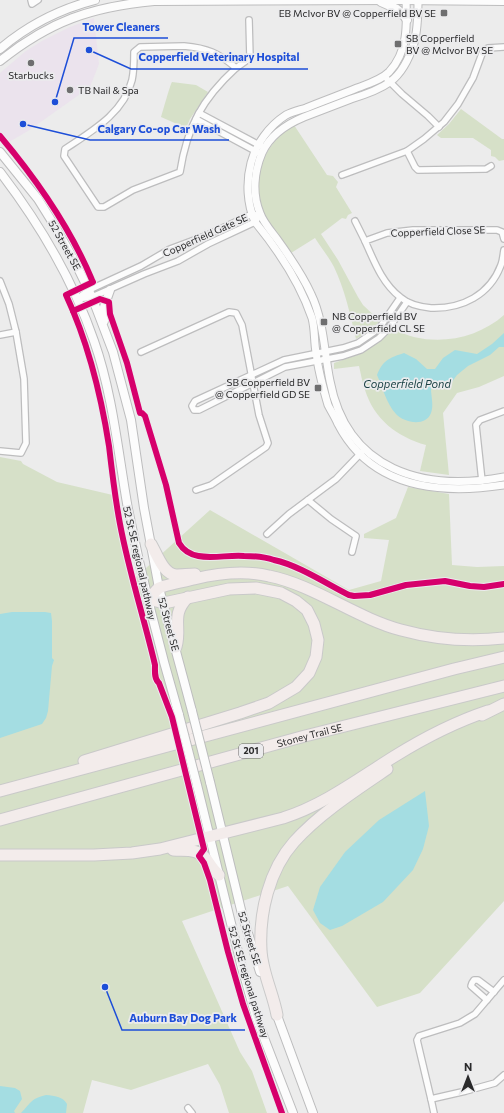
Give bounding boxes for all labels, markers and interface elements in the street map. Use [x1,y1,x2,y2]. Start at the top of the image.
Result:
place label: EB McIvor BV @ Copperfield BV SE [279,7,436,19]
marker: EB McIvor BV @ Copperfield BV SE [439,8,449,18]
callout: Tower Cleaners [74,15,168,38]
text: Tower Cleaners [82,20,160,33]
place label: SB Copperfield BV @ McIvor BV SE [406,32,493,56]
marker: SB Copperfield BV @ McIvor BV SE [393,39,403,49]
callout: Copperfield Veterinary Hospital [131,46,308,69]
text: Copperfield Veterinary Hospital [139,50,299,63]
marker: Starbucks [26,58,36,68]
place label: Starbucks [8,69,54,81]
place label: TB Nail & Spa [78,84,139,96]
marker: TB Nail & Spa [65,85,75,95]
callout: Calgary Co-op Car Wash [90,117,229,140]
text: Calgary Co-op Car Wash [98,122,220,135]
street label: Copperfield Gate SE [161,211,249,259]
street label: 52 Street SE [46,218,84,272]
street label: Copperfield Close SE [390,223,486,239]
place label: NB Copperfield BV @ Copperfield CL SE [332,310,425,334]
marker: NB Copperfield BV @ Copperfield CL SE [319,317,329,327]
place label: SB Copperfield BV @ Copperfield GD SE [215,376,310,400]
water label: Copperfield Pond [363,377,451,390]
marker: SB Copperfield BV @ Copperfield GD SE [313,383,323,393]
street label: 52 St SE regional pathway [121,505,159,621]
street label: 52 Street SE [156,596,182,652]
street label: Stoney Trail SE [275,721,344,749]
road number: 201 [239,744,263,758]
street label: 52 Street SE [236,910,264,966]
street label: 52 St SE regional pathway [226,925,272,1039]
callout: Auburn Bay Dog Park [122,1007,245,1030]
text: Auburn Bay Dog Park [129,1011,237,1024]
north arrow [448,1057,488,1097]
text: N [464,1060,472,1073]

